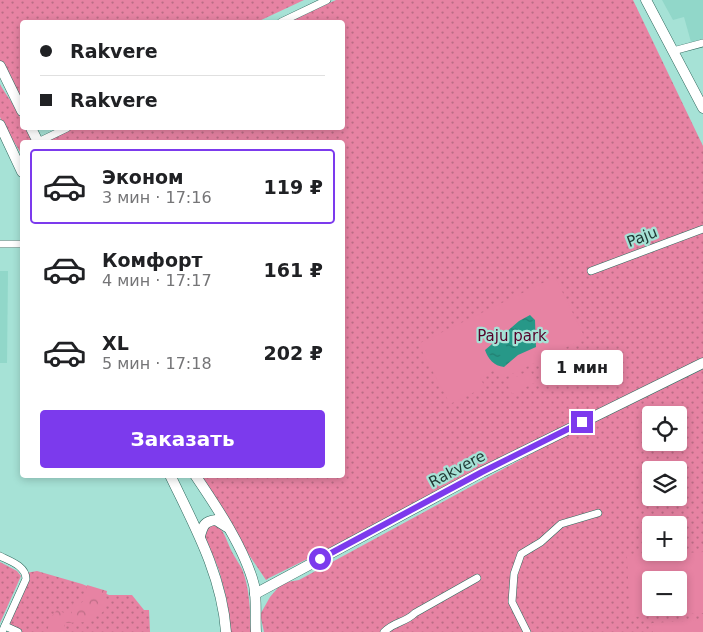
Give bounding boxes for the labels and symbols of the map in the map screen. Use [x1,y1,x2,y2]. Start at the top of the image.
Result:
street label: Paju [624,223,660,251]
park label: Paju park [477,327,547,345]
callout: 1 мин [541,350,623,384]
route end [571,411,593,433]
street label: Rakvere [426,447,488,491]
route start [309,548,331,570]

